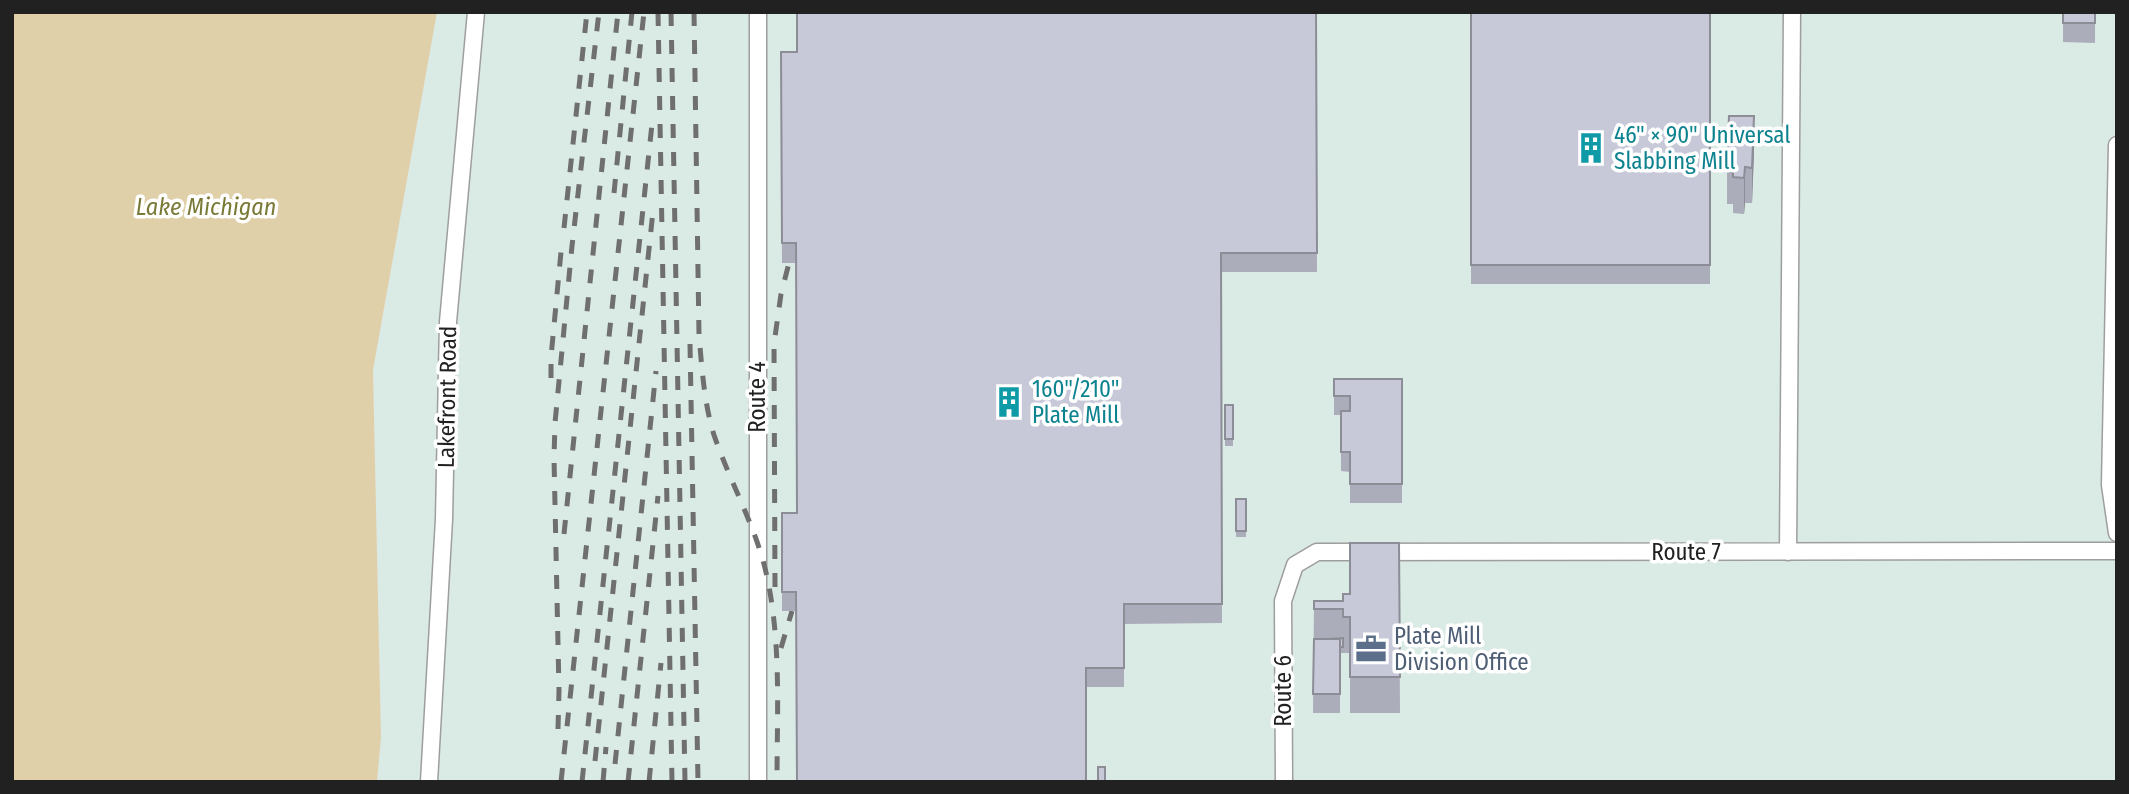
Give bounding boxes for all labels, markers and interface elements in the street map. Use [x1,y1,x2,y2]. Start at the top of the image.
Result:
place label: 46" × 90" Universal Slabbing Mill [1614,121,1790,175]
building icon: 46" × 90" Universal Slabbing Mill [1574,131,1608,165]
water label: Lake Michigan [136,193,276,221]
street label: Lakefront Road [432,326,462,468]
street label: Route 4 [743,361,771,433]
place label: 160"/210" Plate Mill [1032,375,1119,429]
building icon: 160"/210" Plate Mill [992,385,1026,419]
street label: Route 7 [1651,538,1721,566]
place label: Plate Mill Division Office [1394,622,1529,676]
office icon: Plate Mill Division Office [1354,632,1388,666]
street label: Route 6 [1269,655,1297,727]

